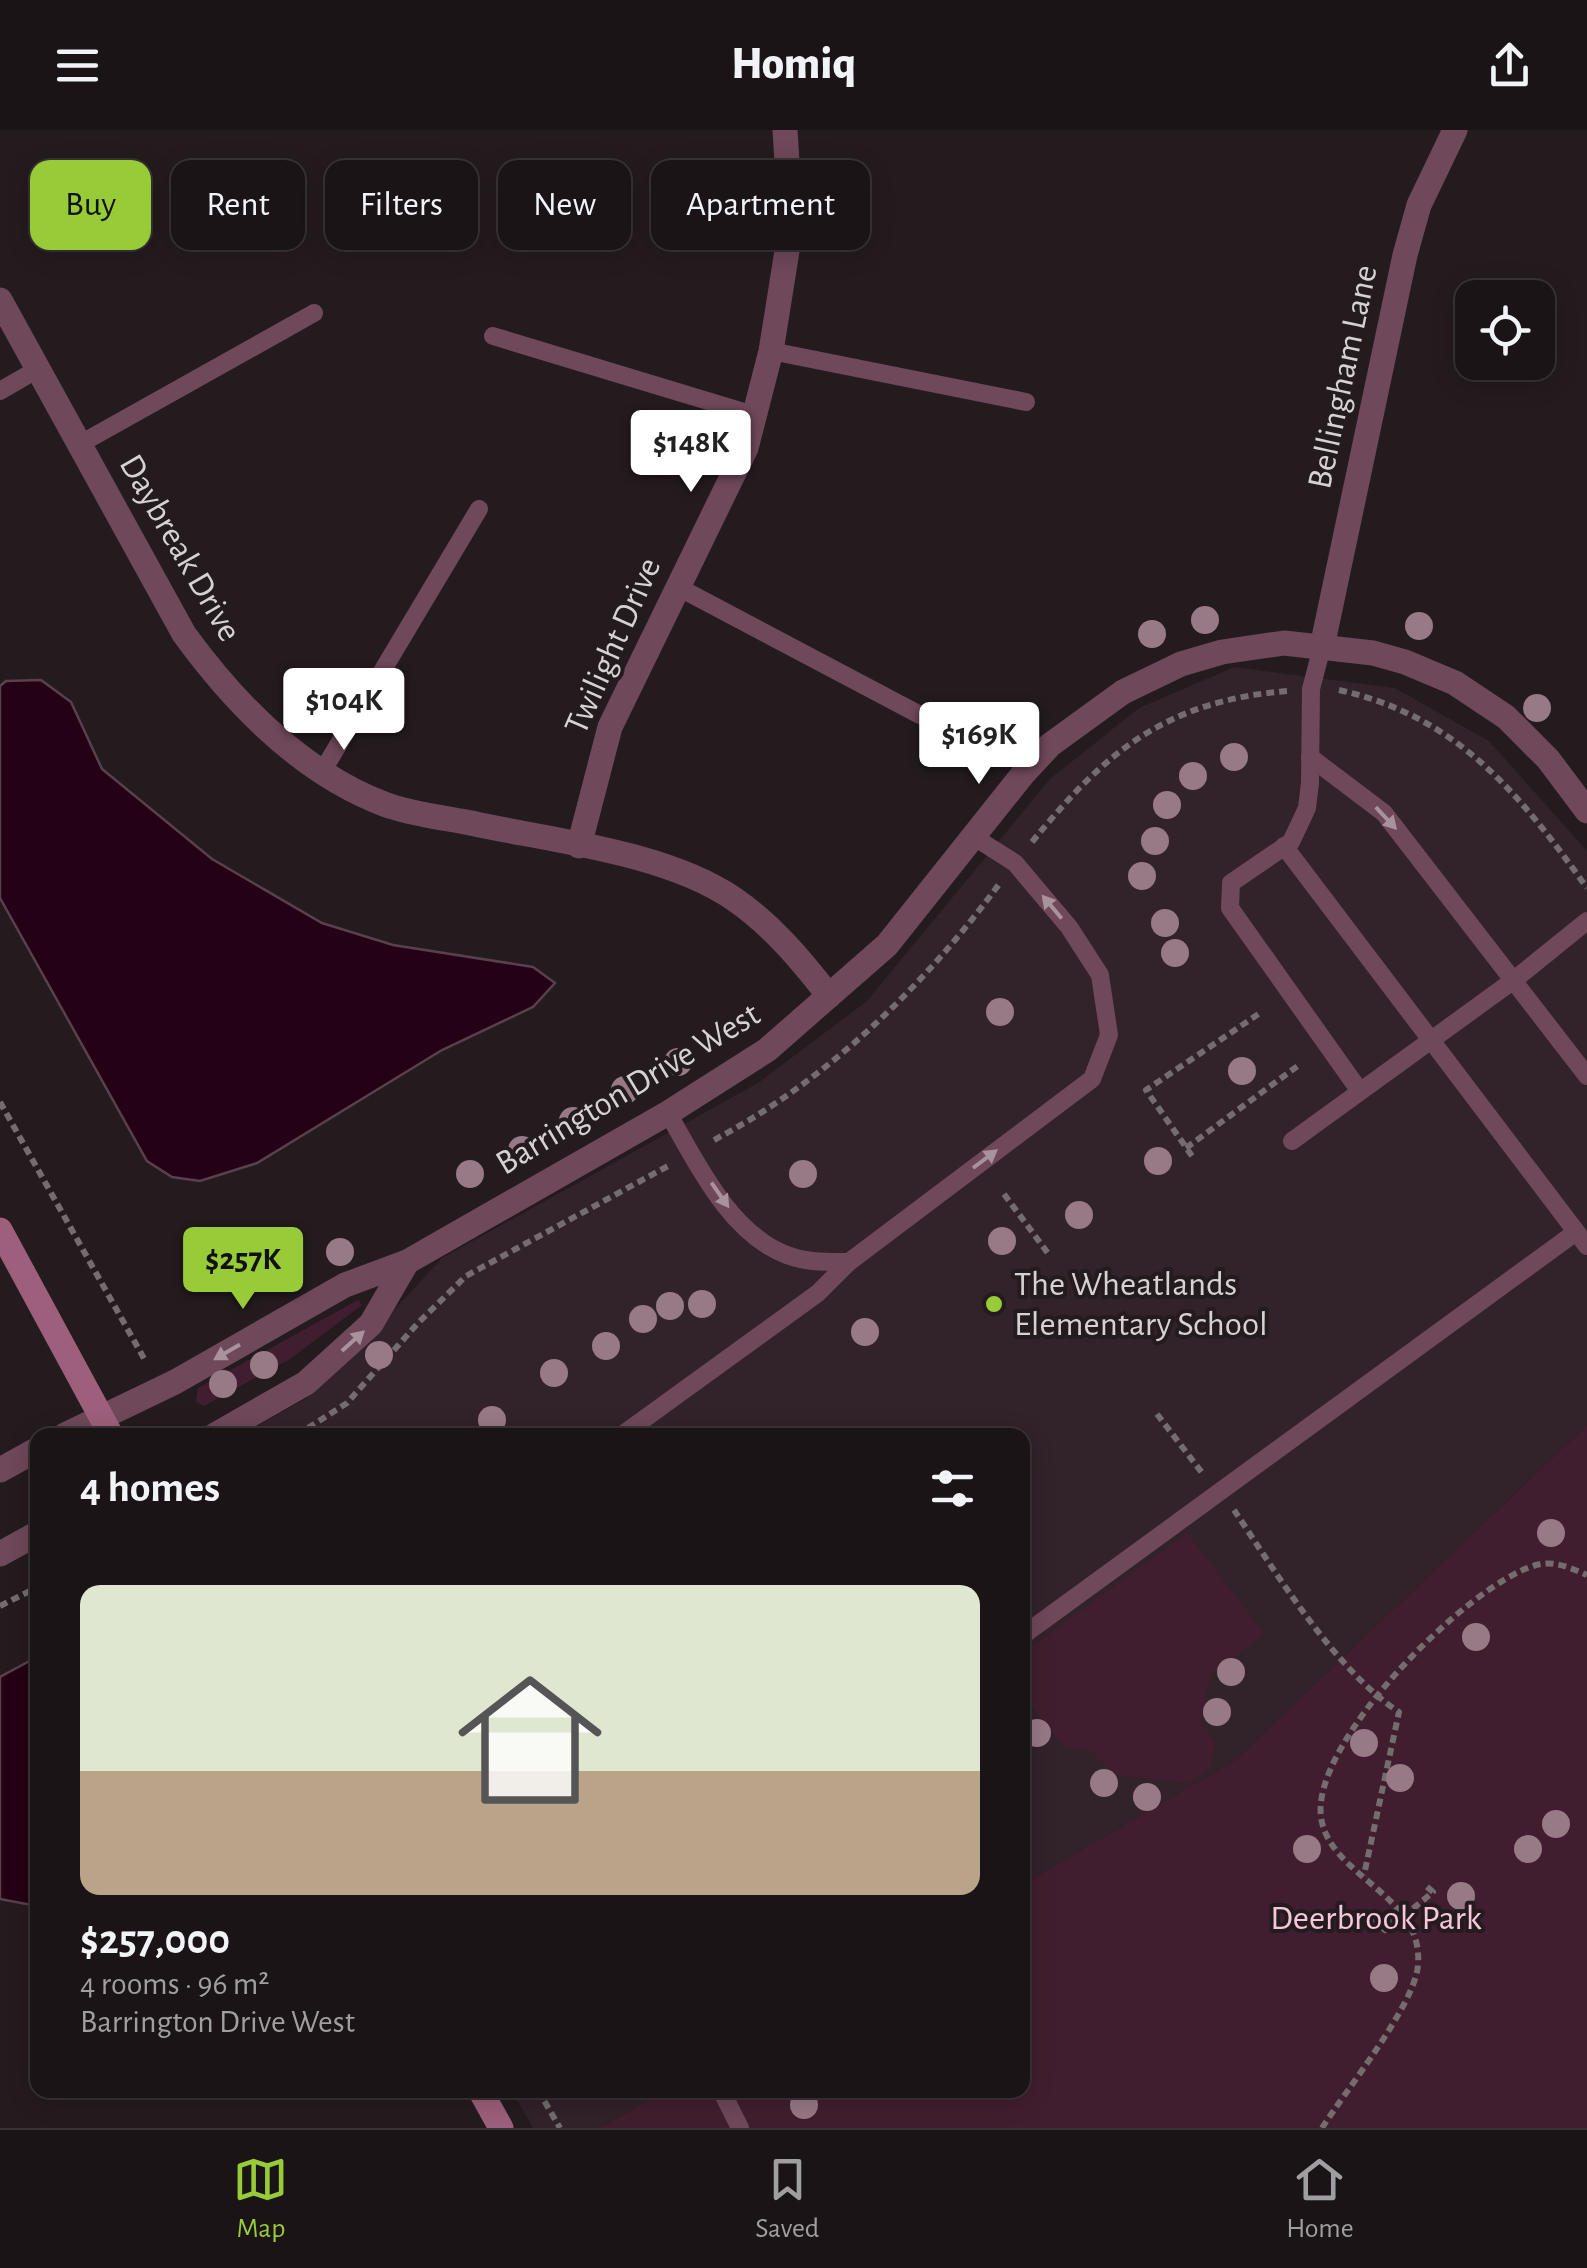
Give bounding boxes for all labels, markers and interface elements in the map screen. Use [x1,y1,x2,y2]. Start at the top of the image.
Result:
icon: menu [50,38,105,93]
icon: share [1482,38,1537,93]
text: Homiq [731,42,856,87]
chip: Buy [30,160,151,250]
chip: Rent [171,160,305,250]
chip: Filters [325,160,478,250]
chip: New [498,160,631,250]
chip: Apartment [651,160,870,250]
street label: Bellingham Lane [1302,262,1384,492]
map controls [1455,280,1555,380]
button: locate [1455,280,1555,380]
pin: $148K [621,410,761,495]
text: $148K [653,426,729,458]
street label: Daybreak Drive [113,449,247,647]
street label: Twilight Drive [559,553,667,739]
pin: $104K [274,668,414,753]
text: $104K [305,684,383,716]
pin: $169K [909,702,1049,787]
text: $169K [941,718,1017,750]
one-way arrow [1374,806,1397,830]
one-way arrow [1042,895,1064,920]
street label: Barrington Drive West [490,997,766,1181]
one-way arrow [972,1150,998,1170]
one-way arrow [710,1181,729,1208]
pin: $257K [173,1227,313,1312]
text: $257K [205,1243,281,1275]
place label: The Wheatlands Elementary School [1014,1267,1268,1342]
marker: The Wheatlands Elementary School [983,1293,1005,1315]
one-way arrow [340,1330,365,1352]
one-way arrow [212,1344,241,1361]
icon: filters [925,1461,980,1516]
text: 4 homes [80,1467,220,1509]
icon: home [440,1650,620,1830]
park label: Deerbrook Park [1270,1901,1482,1936]
text: $257,000 [80,1919,230,1961]
text: 4 rooms · 96 m² [80,1968,270,2000]
text: Barrington Drive West [80,2006,355,2038]
tab: Map [233,2152,288,2246]
tab: Saved [755,2152,819,2246]
tab: Home [1286,2152,1354,2246]

